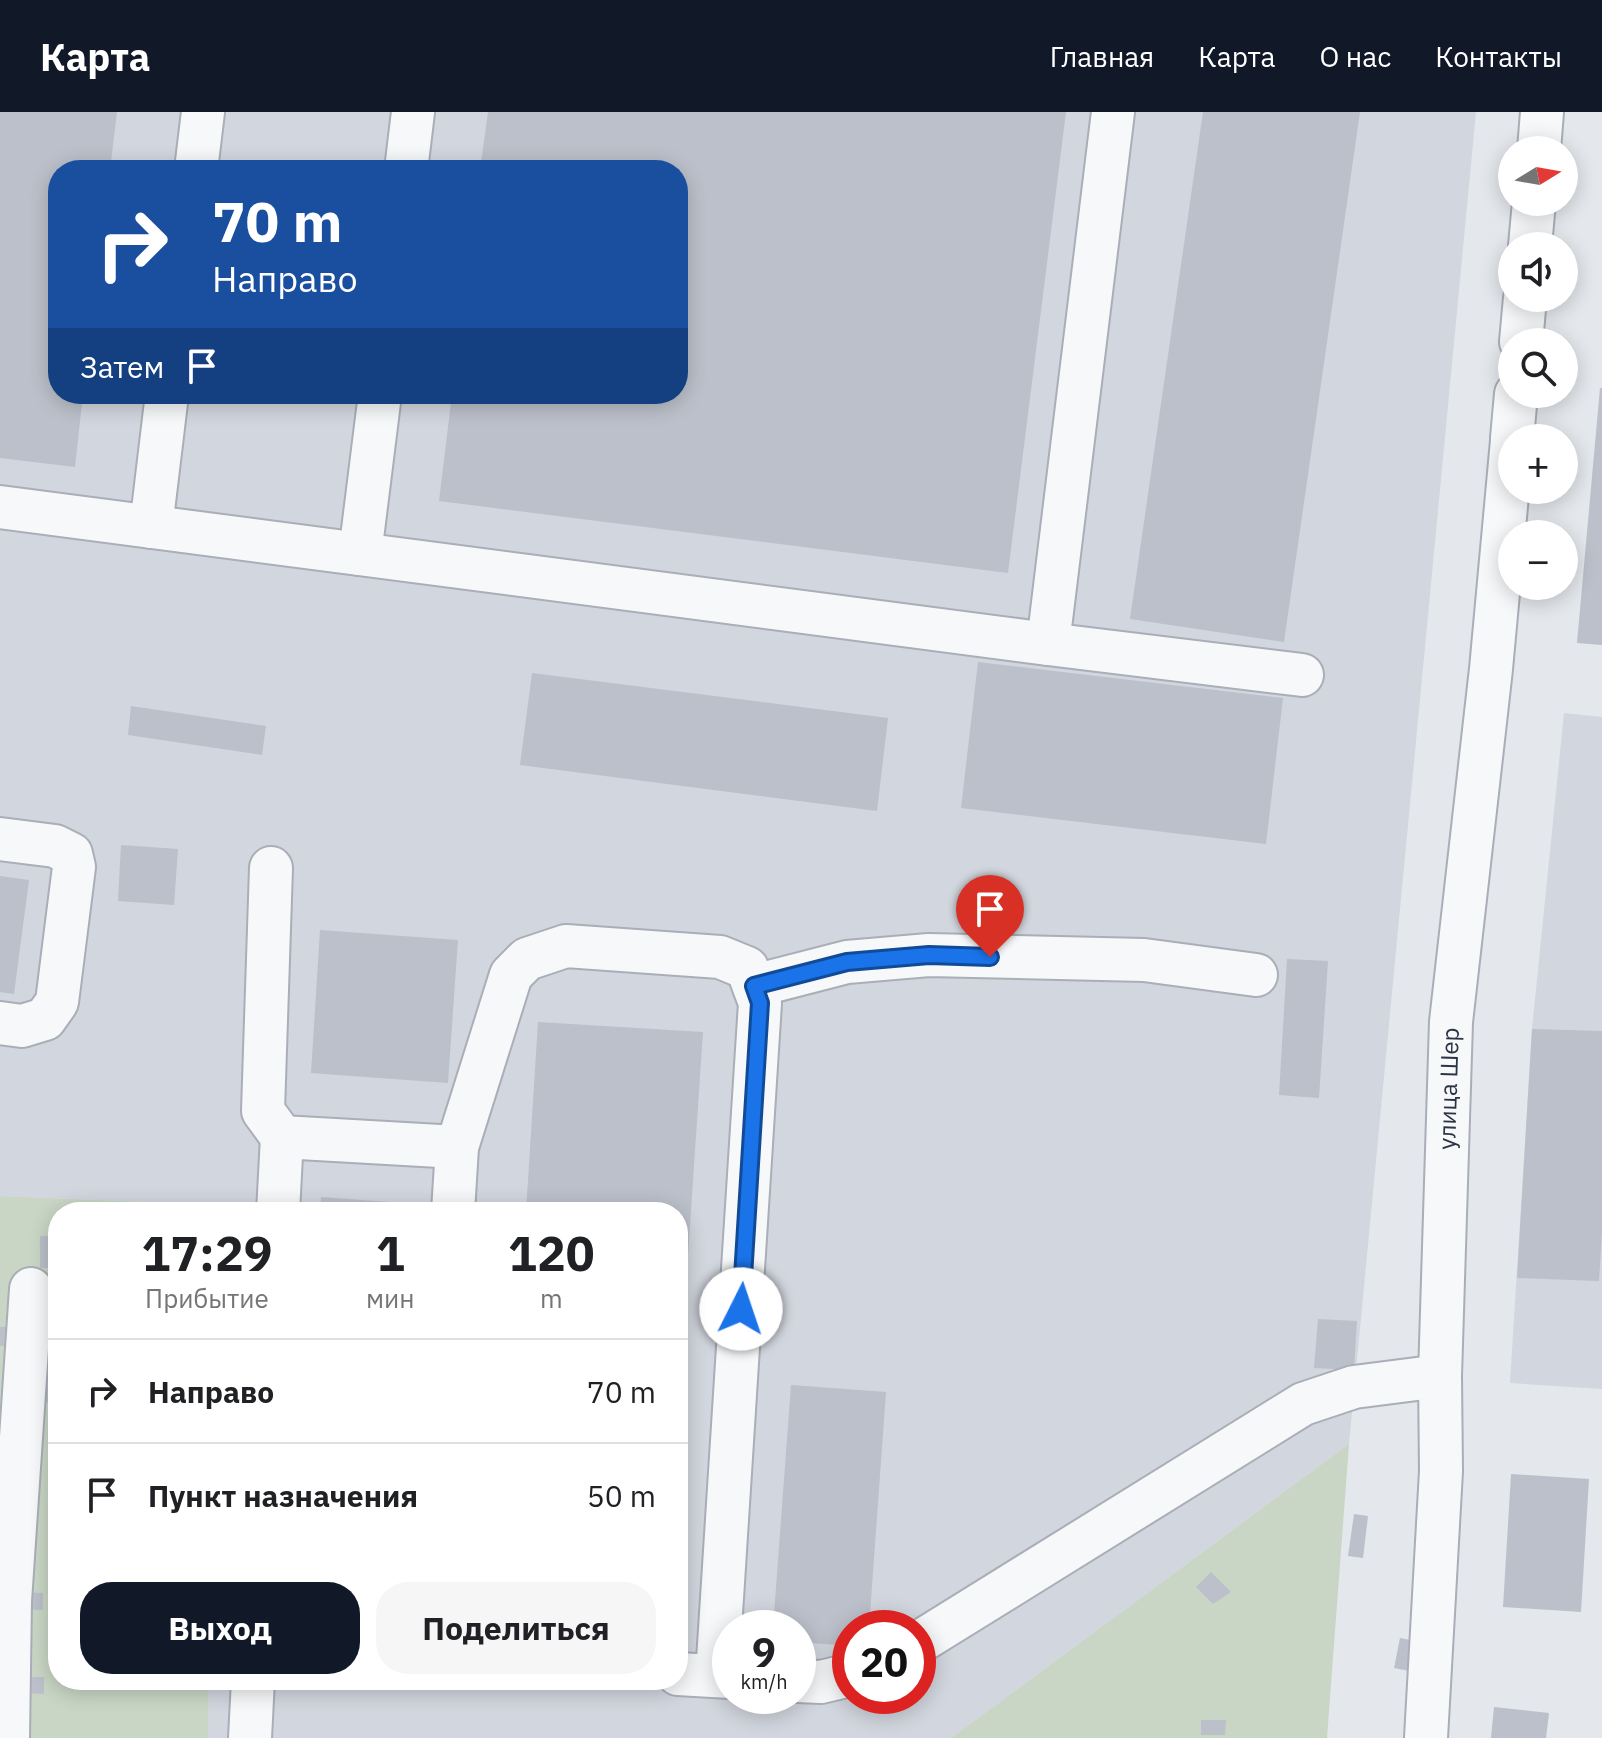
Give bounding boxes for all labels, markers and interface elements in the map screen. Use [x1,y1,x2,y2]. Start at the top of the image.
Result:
text: Карта [40,32,150,81]
text: Главная [1050,38,1154,75]
text: Карта [1198,38,1275,75]
text: О нас [1319,38,1391,75]
text: Контакты [1435,38,1562,75]
north arrow [1498,136,1578,216]
map controls [1498,136,1578,600]
text: 70 m [212,185,342,257]
icon: right [80,192,184,296]
button: sound [1498,232,1578,312]
text: Направо [212,255,358,302]
button: search [1498,328,1578,408]
icon: arrive [180,344,224,388]
text: Затем [80,347,164,386]
button: + [1498,424,1578,504]
button: − [1498,520,1578,600]
pin [956,875,1024,957]
icon: arrive [968,887,1012,931]
street label: улица Шер [1430,1027,1466,1150]
text: 17:29 [141,1222,273,1284]
text: 1 [376,1222,405,1284]
text: 120 [508,1222,595,1284]
position arrow [699,1267,783,1351]
text: Прибытие [145,1281,269,1315]
text: мин [366,1281,415,1315]
text: m [540,1281,563,1315]
icon: right [80,1369,124,1413]
text: Направо [148,1372,274,1411]
text: 70 m [587,1372,656,1411]
icon: arrive [80,1473,124,1517]
text: Пункт назначения [148,1476,418,1515]
text: 50 m [587,1476,656,1515]
button: Выход [80,1582,360,1674]
button: Поделиться [376,1582,656,1674]
speed limit sign: 20 [832,1610,936,1714]
text: 9 [752,1626,776,1678]
text: km/h [740,1668,788,1695]

